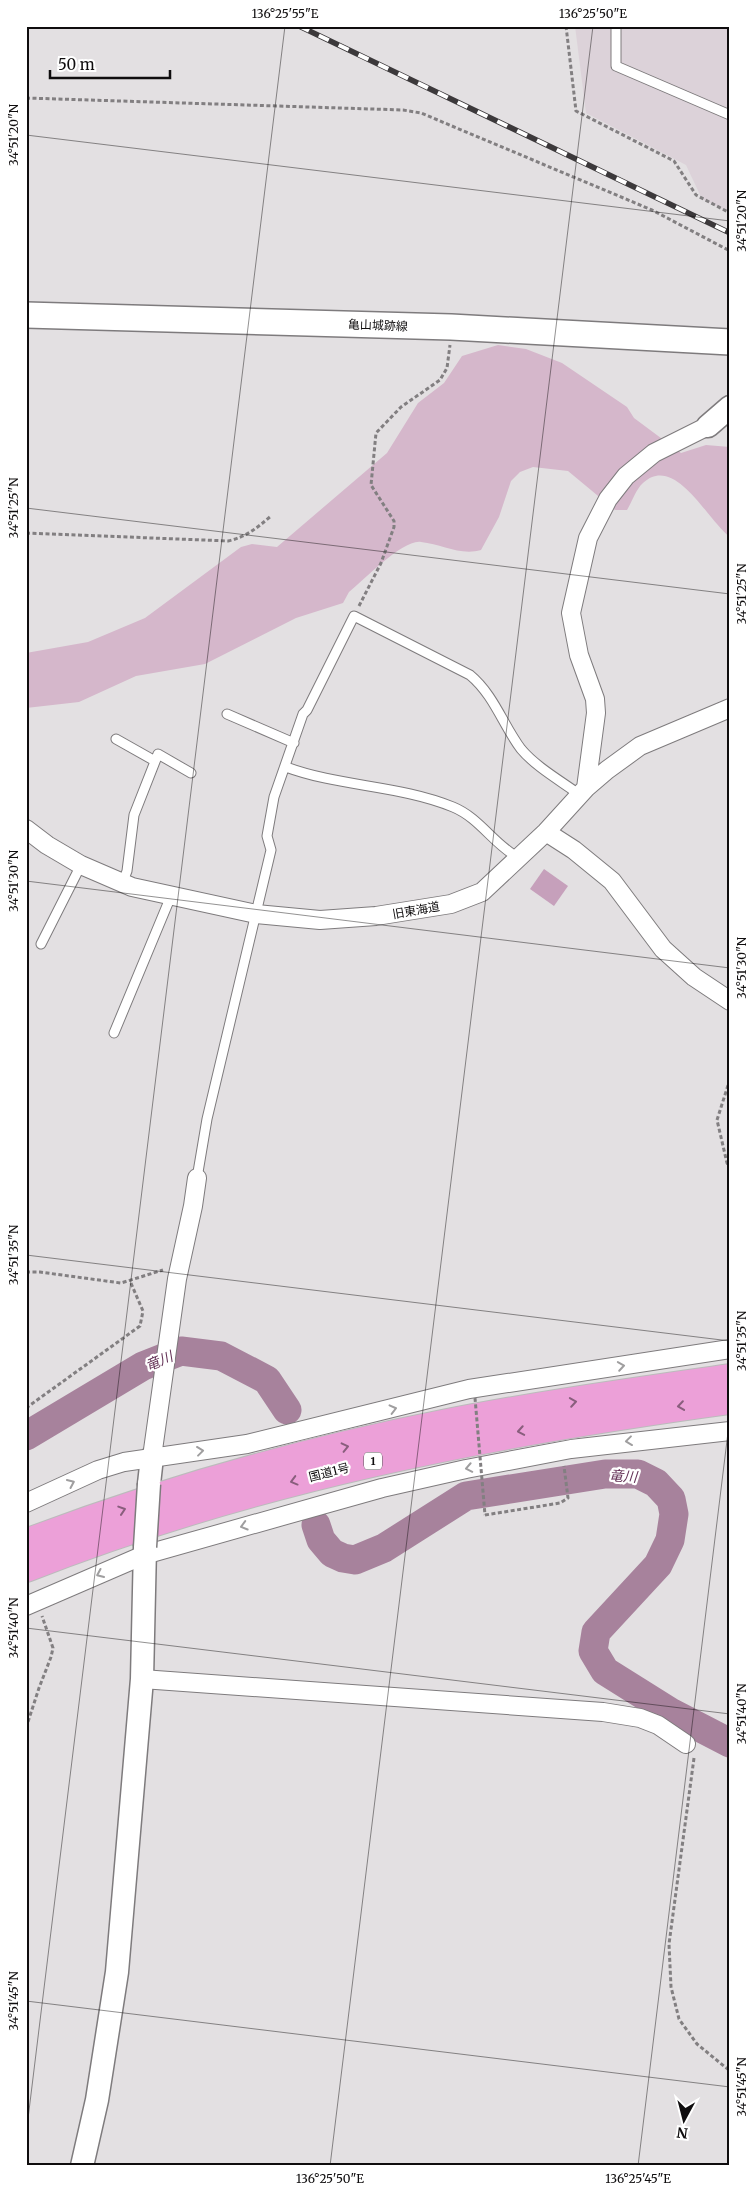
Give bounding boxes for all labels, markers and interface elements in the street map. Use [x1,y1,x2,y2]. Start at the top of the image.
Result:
text: 136°25'55"E [252,6,319,21]
text: 136°25'50"E [559,6,627,21]
scale bar [50,48,170,80]
text: 50 m [58,55,95,74]
text: 34°51'20"N [6,103,21,166]
text: 34°51'20"N [734,189,749,252]
street label: 亀山城跡線 [348,316,408,334]
text: 34°51'25"N [6,477,21,538]
text: 34°51'25"N [734,563,749,624]
text: 34°51'30"N [6,849,21,912]
street label: 旧東海道 [391,898,441,922]
text: 34°51'30"N [734,936,749,999]
text: 34°51'35"N [6,1224,21,1285]
text: 34°51'35"N [734,1310,749,1371]
water label: 竜川 [143,1346,177,1375]
one-way arrow [617,1361,625,1372]
one-way arrow [569,1397,578,1407]
one-way arrow [677,1401,686,1411]
one-way arrow [388,1404,397,1415]
one-way arrow [517,1426,525,1436]
one-way arrow [625,1435,633,1446]
one-way arrow [341,1442,350,1453]
one-way arrow [196,1446,204,1457]
road number: 1 [364,1452,382,1470]
street label: 国道1号 [307,1460,351,1484]
one-way arrow [465,1463,473,1473]
water label: 竜川 [608,1466,640,1486]
one-way arrow [290,1476,299,1486]
one-way arrow [66,1478,75,1489]
one-way arrow [117,1505,125,1515]
one-way arrow [240,1520,248,1530]
one-way arrow [96,1568,105,1579]
text: 34°51'40"N [6,1597,21,1659]
text: 34°51'40"N [734,1683,749,1745]
text: 34°51'45"N [6,1971,21,2031]
text: 34°51'45"N [734,2057,749,2117]
north arrow [658,2094,708,2144]
text: N [676,2123,689,2143]
text: 136°25'50"E [296,2171,364,2186]
text: 136°25'45"E [605,2171,671,2186]

